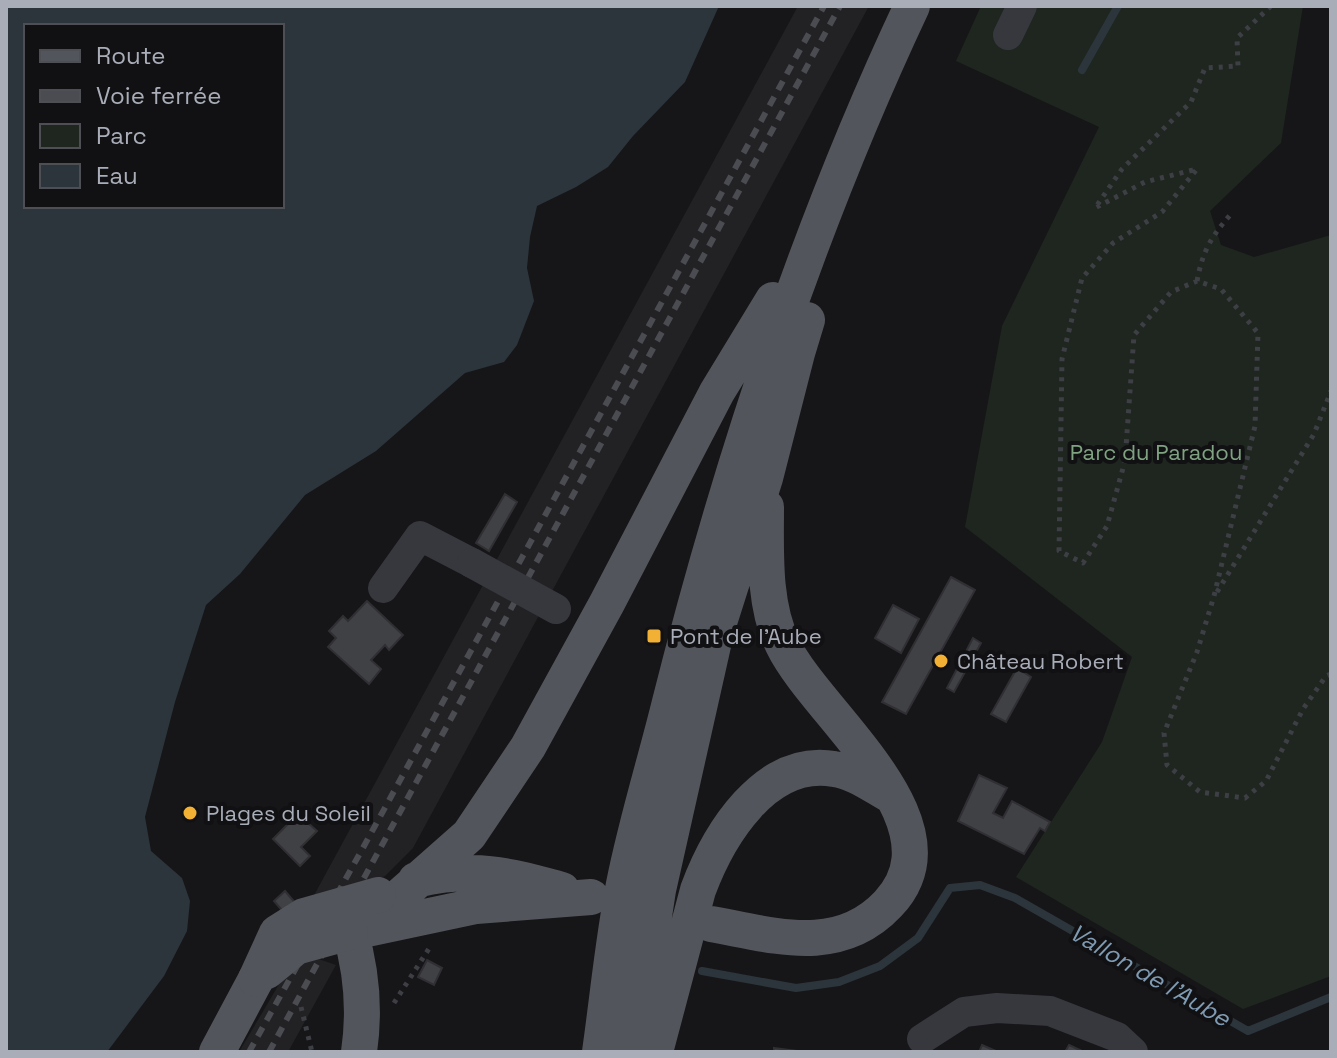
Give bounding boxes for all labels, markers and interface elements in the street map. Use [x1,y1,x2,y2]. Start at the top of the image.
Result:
legend [24,24,284,208]
text: Route [96,40,165,71]
text: Voie ferrée [96,80,221,111]
text: Parc [96,120,147,151]
text: Eau [96,160,138,191]
park label: Parc du Paradou [1070,438,1242,466]
place label: Pont de l'Aube [670,622,822,650]
marker: Pont de l'Aube [645,627,663,645]
place label: Château Robert [957,647,1124,675]
marker: Château Robert [932,652,950,670]
place label: Plages du Soleil [206,799,371,827]
marker: Plages du Soleil [181,804,199,822]
water label: Vallon de l'Aube [1064,916,1237,1034]

